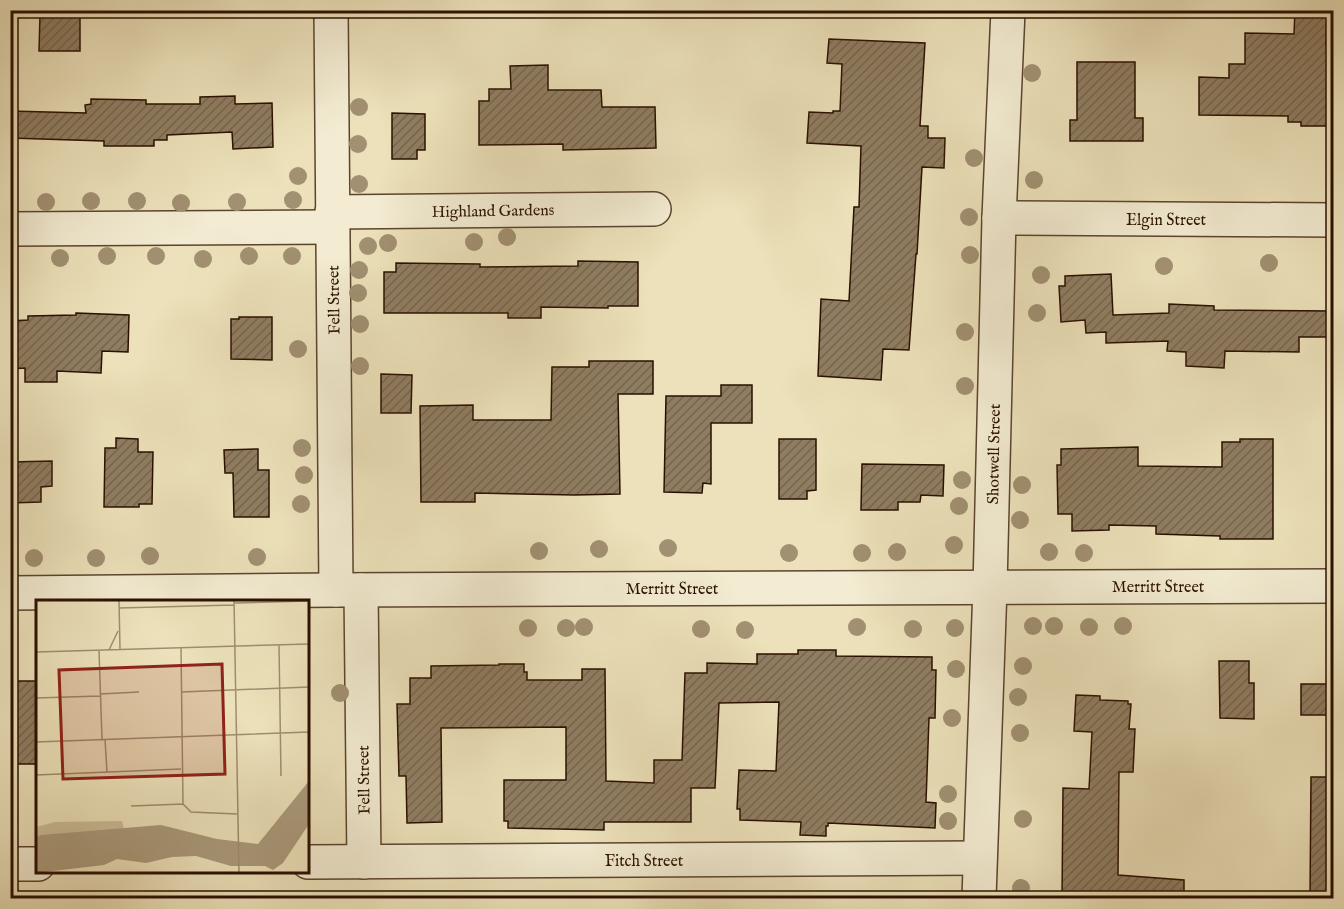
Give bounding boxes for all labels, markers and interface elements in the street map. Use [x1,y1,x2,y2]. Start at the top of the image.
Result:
street label: Highland Gardens [432,201,555,223]
street label: Elgin Street [1126,211,1207,231]
street label: Fell Street [324,265,346,335]
street label: Shotwell Street [984,403,1006,504]
street label: Merritt Street [1112,578,1205,598]
street label: Merritt Street [626,580,719,600]
inset map [36,600,309,873]
street label: Fell Street [354,745,376,815]
street label: Fitch Street [605,852,684,872]

